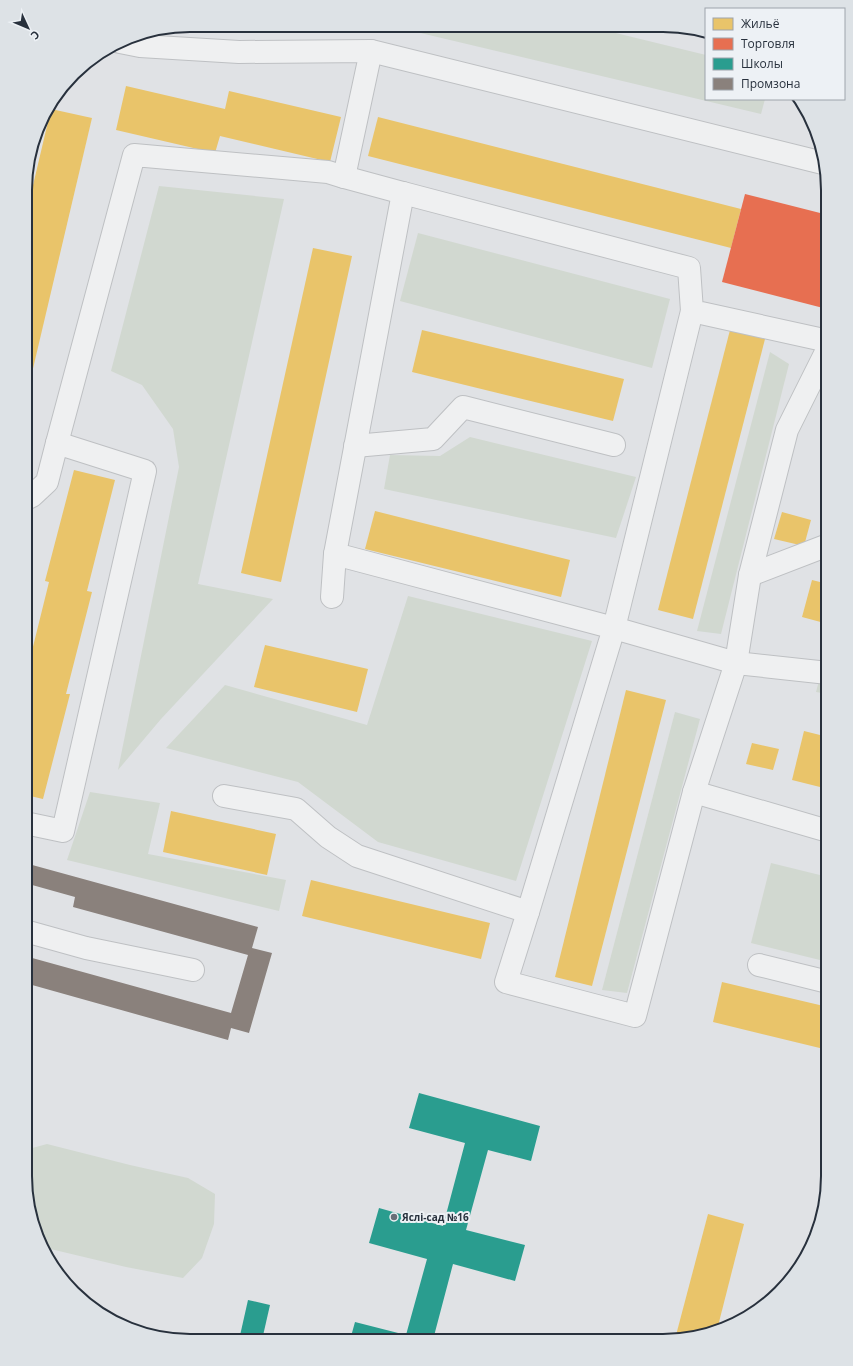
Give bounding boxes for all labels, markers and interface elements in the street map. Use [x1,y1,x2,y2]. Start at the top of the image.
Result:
north arrow [8,8,48,48]
legend [705,8,845,100]
text: Жильё [741,15,780,32]
text: С [28,28,43,43]
text: Торговля [741,35,795,52]
text: Школы [741,55,783,72]
text: Промзона [741,75,800,92]
place label: Яслі-сад №16 [401,1210,469,1224]
marker: Яслі-сад №16 [389,1212,399,1222]

